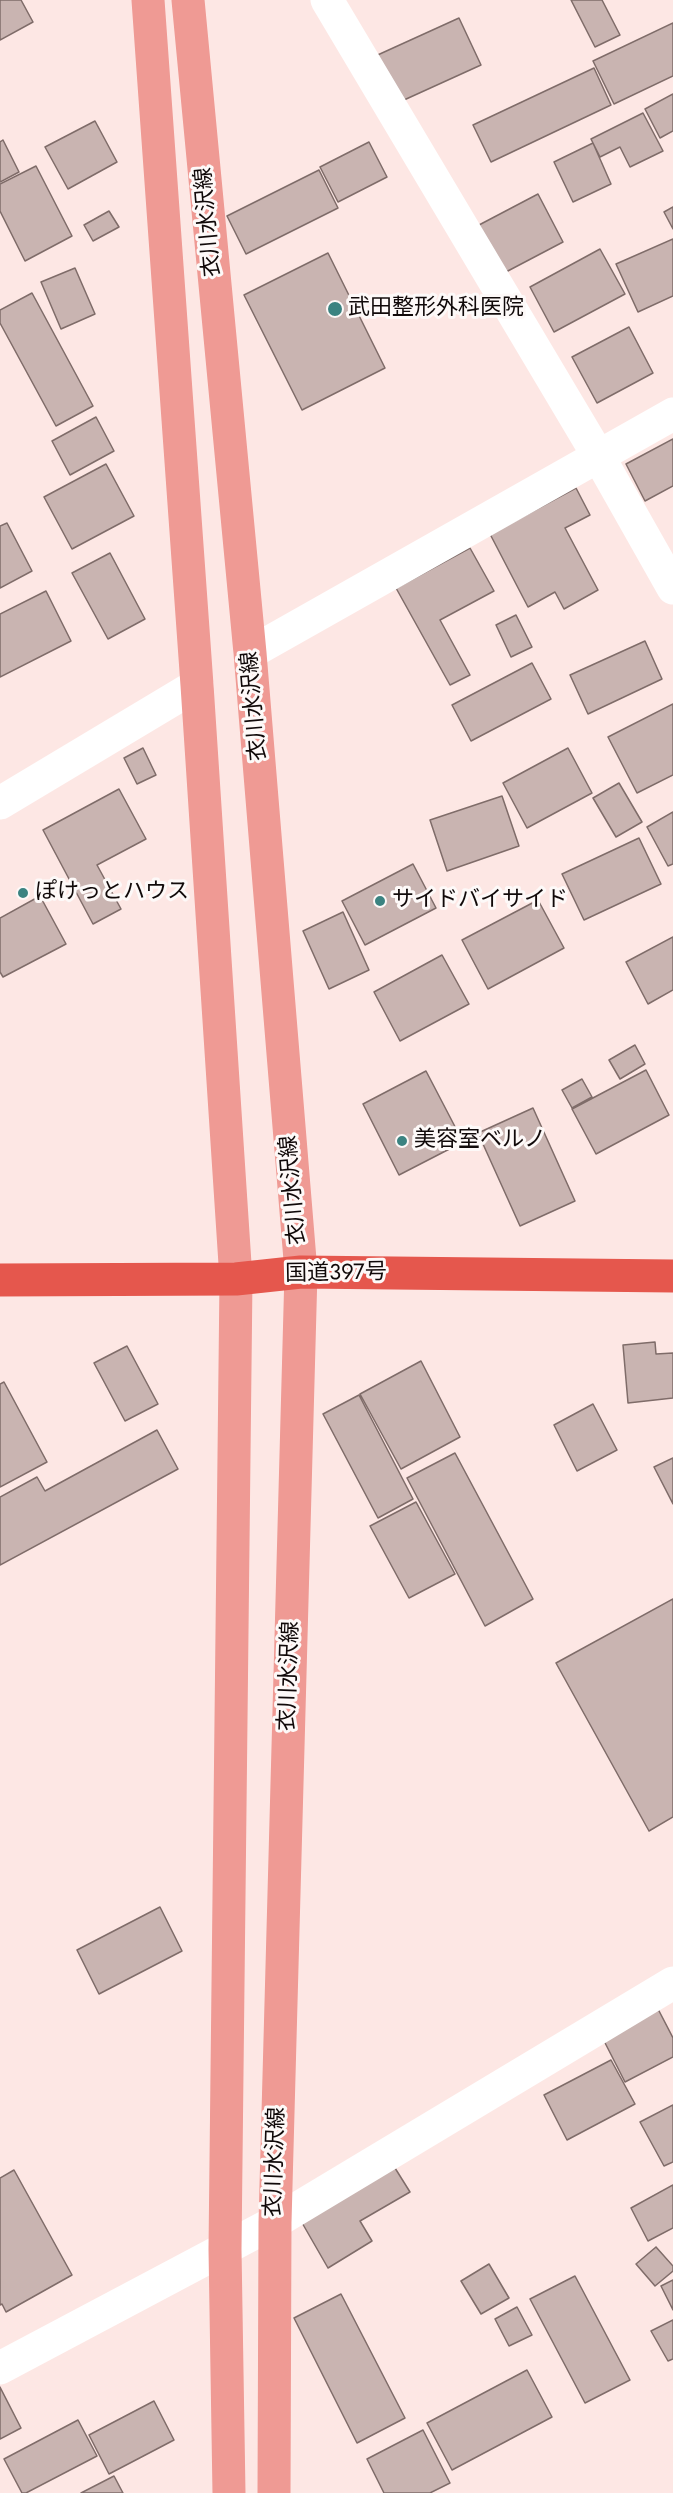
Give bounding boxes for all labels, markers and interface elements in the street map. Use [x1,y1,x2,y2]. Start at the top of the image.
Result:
street label: 衣川水沢線 [191,166,227,278]
place label: 武田整形外科医院 [348,296,524,322]
marker: 武田整形外科医院 [326,300,344,318]
street label: 衣川水沢線 [237,650,273,762]
place label: ぽけっとハウス [35,880,189,906]
marker: ぽけっとハウス [16,886,30,900]
place label: サイドバイサイド [392,888,568,914]
marker: サイドバイサイド [373,894,387,908]
place label: 美容室ベルノ [414,1128,546,1154]
street label: 衣川水沢線 [276,1134,312,1246]
marker: 美容室ベルノ [395,1134,409,1148]
street label: 国道397号 [285,1260,387,1288]
street label: 衣川水沢線 [275,1621,305,1731]
street label: 衣川水沢線 [261,2107,291,2217]

